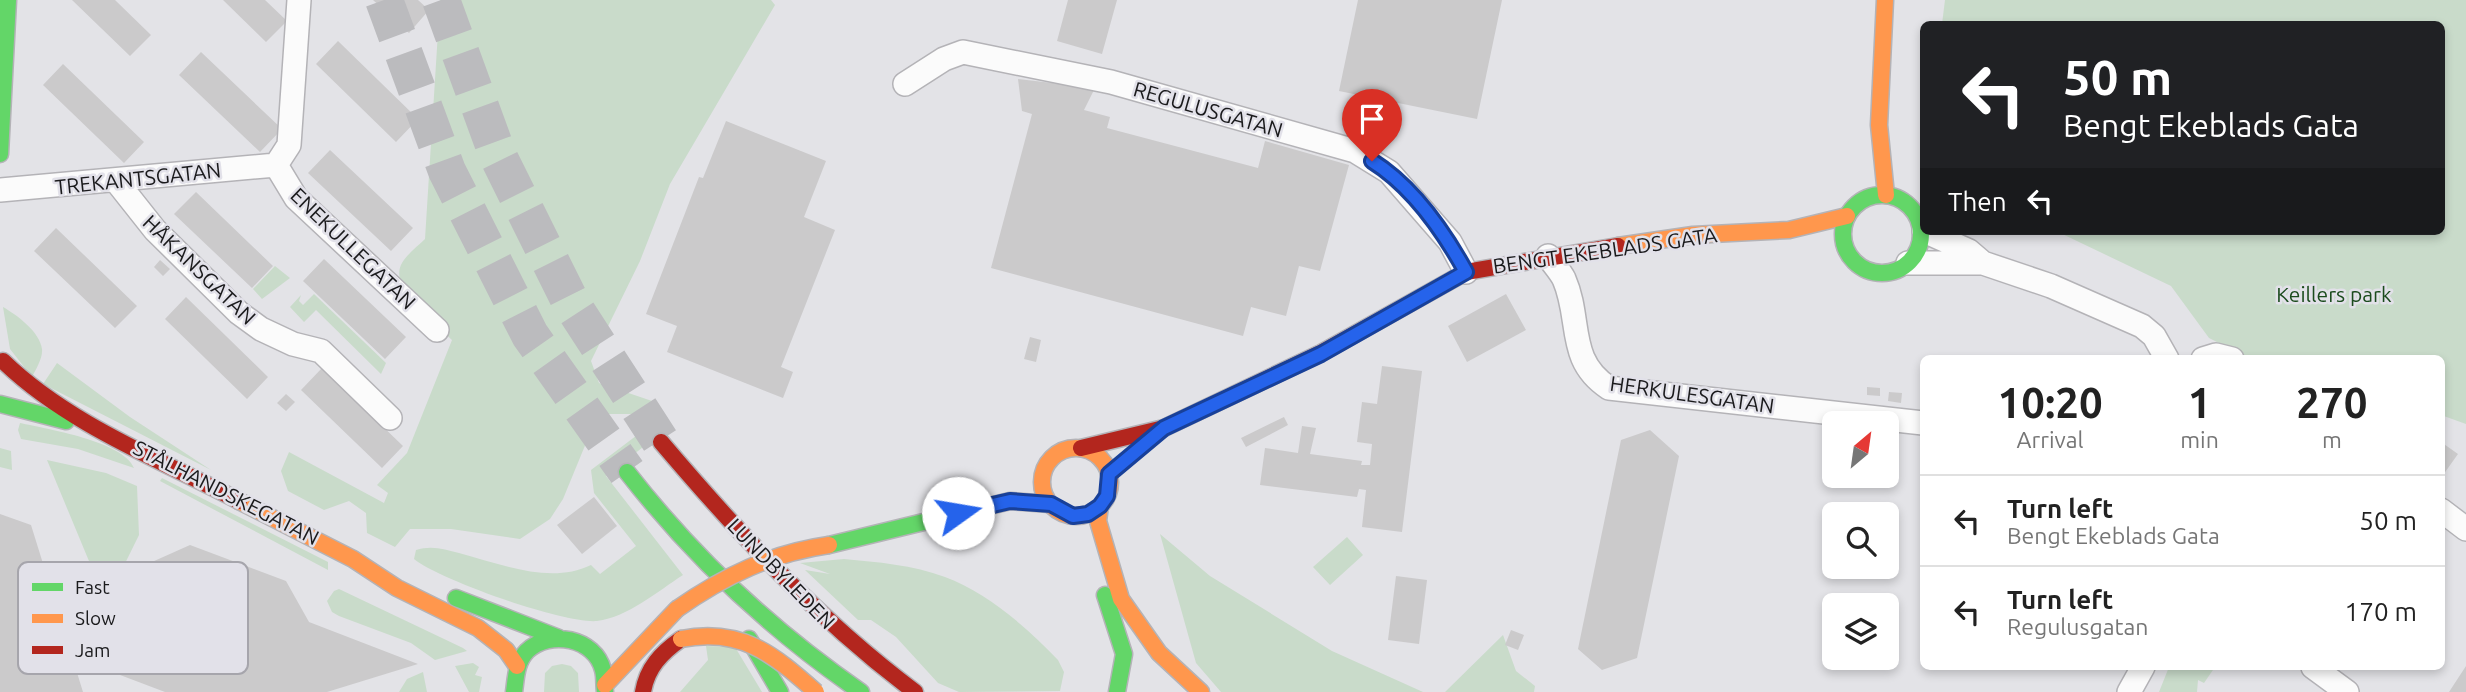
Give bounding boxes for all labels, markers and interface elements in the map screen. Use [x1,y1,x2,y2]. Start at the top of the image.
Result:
icon: left [1948,49,2039,140]
text: 50 m [2063,49,2172,104]
street label: REGULUSGATAN [1131,76,1286,142]
pin [1342,89,1402,161]
icon: arrive [1353,100,1391,138]
text: Bengt Ekeblads Gata [2063,107,2359,143]
street label: TREKANTSGATAN [54,157,222,199]
icon: left [2021,182,2059,220]
street label: ENEKULLEGATAN [286,183,421,314]
text: Then [1948,187,2007,216]
street label: HÅKANSGATAN [138,210,261,329]
street label: BENGT EKEBLADS GATA [1491,222,1719,278]
park label: Keillers park [2276,282,2392,306]
street label: HERKULESGATAN [1608,371,1776,417]
text: 10:20 [1998,379,2103,426]
text: 1 [2188,379,2211,426]
text: 270 [2296,379,2367,426]
north arrow [1822,411,1899,488]
map controls [1822,411,1899,670]
text: Arrival [2017,427,2084,452]
text: min [2180,427,2219,452]
text: m [2322,427,2342,452]
street label: STÅLHANDSKEGATAN [130,435,323,549]
position arrow [921,476,995,550]
text: Turn left [2007,494,2113,523]
button: search [1822,502,1899,579]
icon: left [1948,502,1986,540]
text: 50 m [2359,506,2417,535]
street label: LUNDBYLEDEN [723,513,840,633]
text: Bengt Ekeblads Gata [2007,523,2220,548]
legend [18,562,248,674]
text: Fast [75,576,110,598]
text: Turn left [2007,585,2113,614]
button: layers [1822,593,1899,670]
icon: left [1948,593,1986,631]
text: 170 m [2345,597,2417,626]
text: Slow [75,607,116,629]
text: Regulusgatan [2007,614,2148,639]
text: Jam [75,639,111,661]

